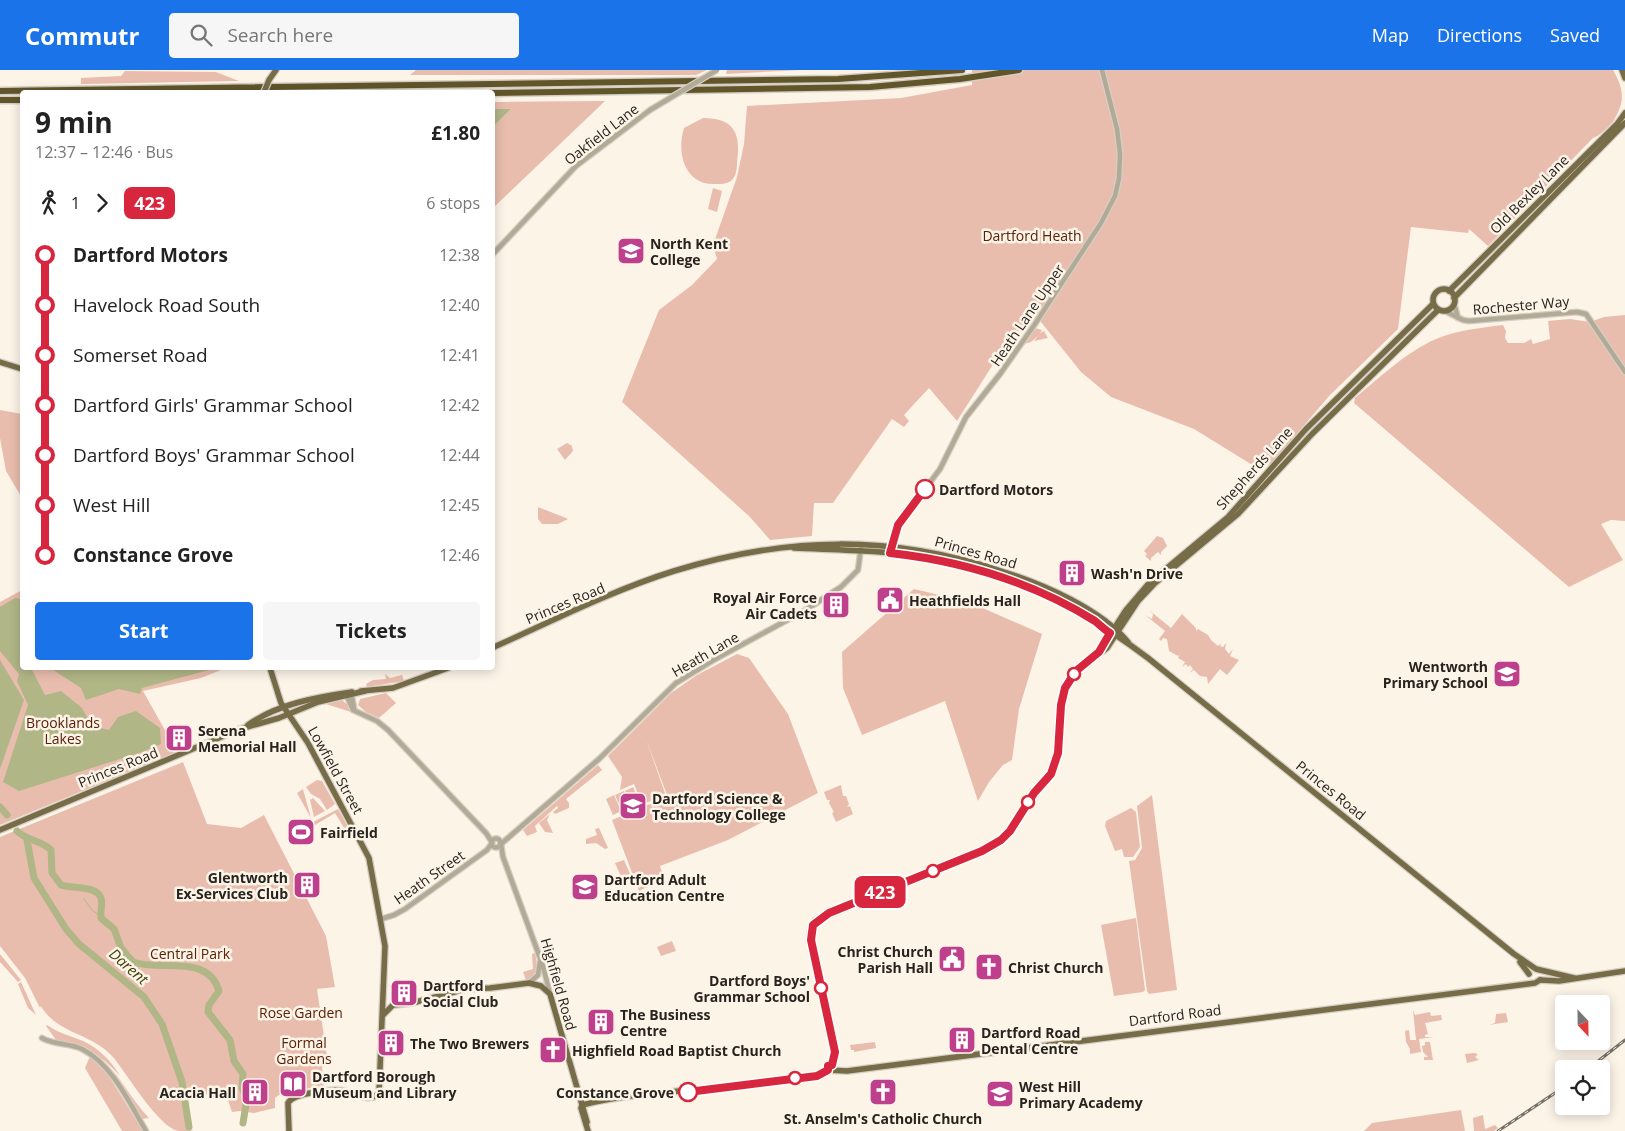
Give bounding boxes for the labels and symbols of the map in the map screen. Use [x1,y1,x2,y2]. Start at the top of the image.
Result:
street label: Oakfield Lane [560,99,642,169]
street label: Old Bexley Lane [1485,150,1573,238]
park label: Dartford Heath [982,226,1082,245]
place label: North Kent College [650,234,728,269]
school or university icon: North Kent College [616,236,646,266]
street label: Heath Lane Upper [986,260,1068,370]
street label: Rochester Way [1472,291,1571,319]
street label: Shepherds Lane [1212,422,1296,513]
marker: Dartford Motors [915,479,935,499]
place label: Dartford Motors [939,480,1053,499]
street label: Princes Road [933,531,1019,573]
building icon: Wash'n Drive [1057,558,1087,588]
place label: Wash'n Drive [1091,564,1183,583]
street label: Princes Road [522,578,608,628]
public building icon: Heathfields Hall [875,585,905,615]
place label: Royal Air Force Air Cadets [713,588,817,623]
building icon: Royal Air Force Air Cadets [821,590,851,620]
place label: Heathfields Hall [909,591,1021,610]
street label: Heath Lane [668,627,742,681]
place label: Wentworth Primary School [1383,657,1488,692]
school or university icon: Wentworth Primary School [1492,659,1522,689]
unlabelled marker [1067,667,1081,681]
park label: Brooklands Lakes [26,713,100,748]
place label: Serena Memorial Hall [198,721,297,756]
building icon: Serena Memorial Hall [164,723,194,753]
street label: Lowfield Street [304,723,368,817]
street label: Princes Road [75,742,161,792]
street label: Princes Road [1292,756,1370,824]
place label: Dartford Science & Technology College [652,789,786,824]
school or university icon: Dartford Science & Technology College [618,791,648,821]
unlabelled marker [1021,795,1035,809]
sports icon: Fairfield [286,817,316,847]
place label: Fairfield [320,823,378,842]
street label: Heath Street [390,846,468,908]
unlabelled marker [926,864,940,878]
place label: Glentworth Ex-Services Club [176,868,288,903]
building icon: Glentworth Ex-Services Club [292,870,322,900]
place label: Dartford Adult Education Centre [604,870,725,905]
school or university icon: Dartford Adult Education Centre [570,872,600,902]
line badge: 423 [851,876,909,908]
street label: Highfield Road [537,936,581,1032]
place label: Christ Church Parish Hall [837,942,933,977]
water label: Darent [105,944,154,989]
park label: Central Park [150,944,231,963]
public building icon: Christ Church Parish Hall [937,944,967,974]
church icon: Christ Church [974,952,1004,982]
place label: Christ Church [1008,958,1104,977]
place label: Dartford Boys' Grammar School [693,971,810,1006]
place label: Dartford Social Club [423,976,499,1011]
building icon: Dartford Social Club [389,978,419,1008]
marker: Dartford Boys' Grammar School [814,981,828,995]
north arrow [1555,995,1610,1050]
street label: Dartford Road [1128,1000,1222,1030]
park label: Rose Garden [259,1003,343,1022]
place label: The Business Centre [620,1005,710,1040]
building icon: The Business Centre [586,1007,616,1037]
place label: Dartford Road Dental Centre [981,1023,1080,1058]
building icon: Dartford Road Dental Centre [947,1025,977,1055]
building icon: The Two Brewers [376,1028,406,1058]
park label: Formal Gardens [276,1033,332,1068]
place label: The Two Brewers [410,1034,529,1053]
church icon: Highfield Road Baptist Church [538,1035,568,1065]
place label: Highfield Road Baptist Church [572,1041,782,1060]
place label: Dartford Borough Museum and Library [312,1067,457,1102]
library icon: Dartford Borough Museum and Library [278,1069,308,1099]
unlabelled marker [788,1071,802,1085]
building icon: Acacia Hall [240,1077,270,1107]
church icon: St. Anselm's Catholic Church [868,1077,898,1107]
place label: West Hill Primary Academy [1019,1077,1143,1112]
school or university icon: West Hill Primary Academy [985,1079,1015,1109]
marker: Constance Grove [678,1082,698,1102]
place label: Acacia Hall [159,1083,236,1102]
place label: Constance Grove [556,1083,674,1102]
place label: St. Anselm's Catholic Church [784,1109,982,1128]

